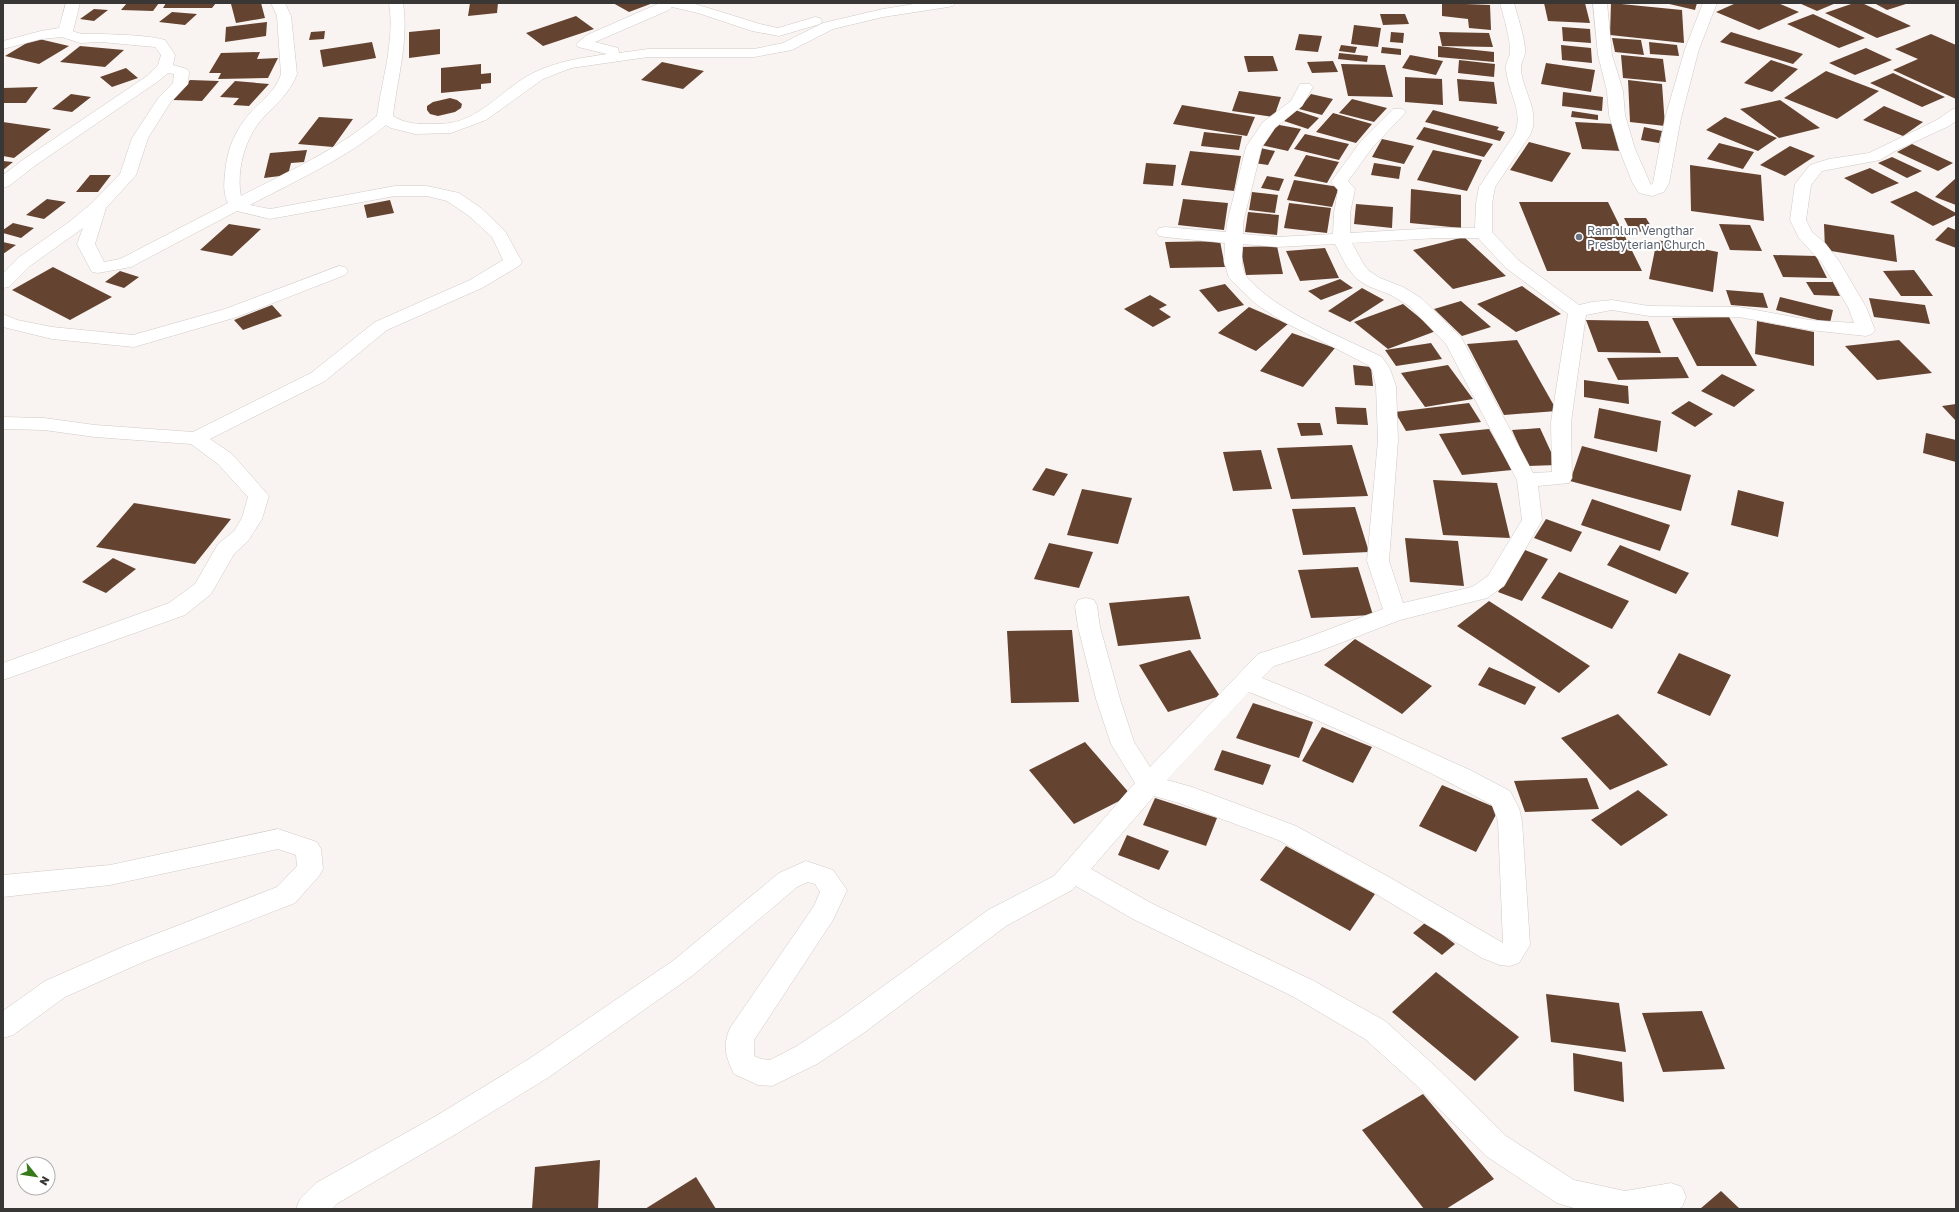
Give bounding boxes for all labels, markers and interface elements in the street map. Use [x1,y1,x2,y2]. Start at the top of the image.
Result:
place label: Ramhlun Vengthar Presbyterian Church [1587,223,1705,252]
marker: Ramhlun Vengthar Presbyterian Church [1574,232,1584,242]
north arrow [16,1156,56,1196]
text: N [37,1174,53,1188]

